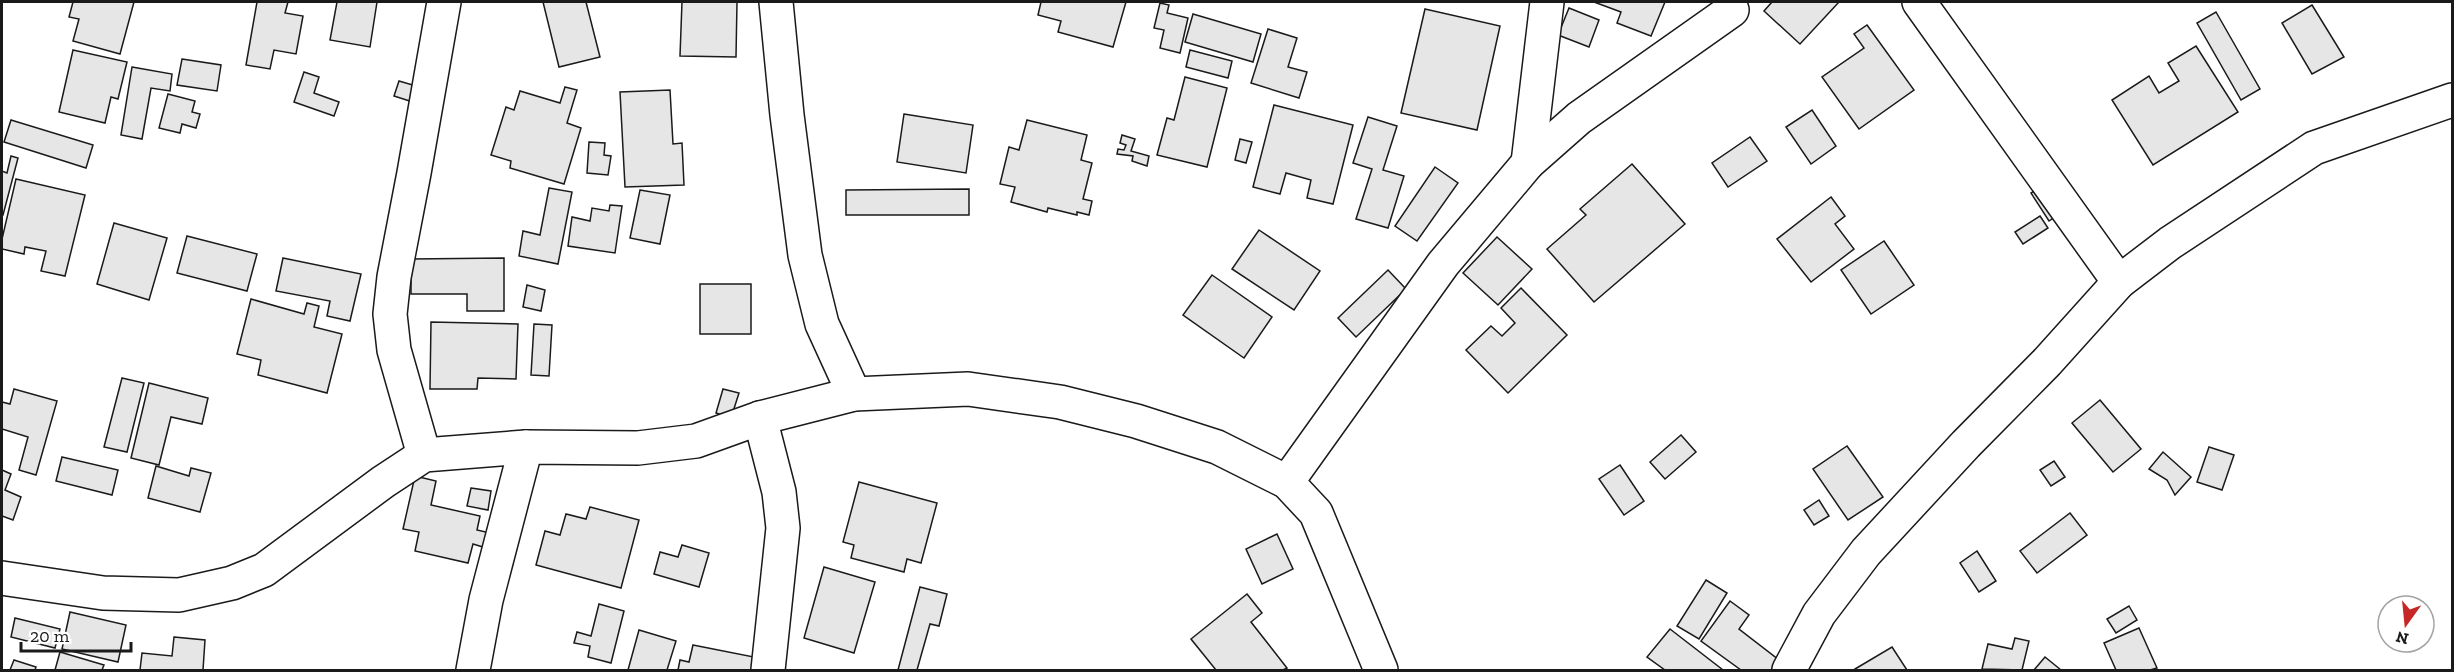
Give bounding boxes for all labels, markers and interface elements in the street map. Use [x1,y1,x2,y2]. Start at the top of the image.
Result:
north arrow [2376,594,2436,654]
scale bar [21,615,130,653]
text: 20 m [30,625,70,647]
text: N [2394,627,2411,649]

